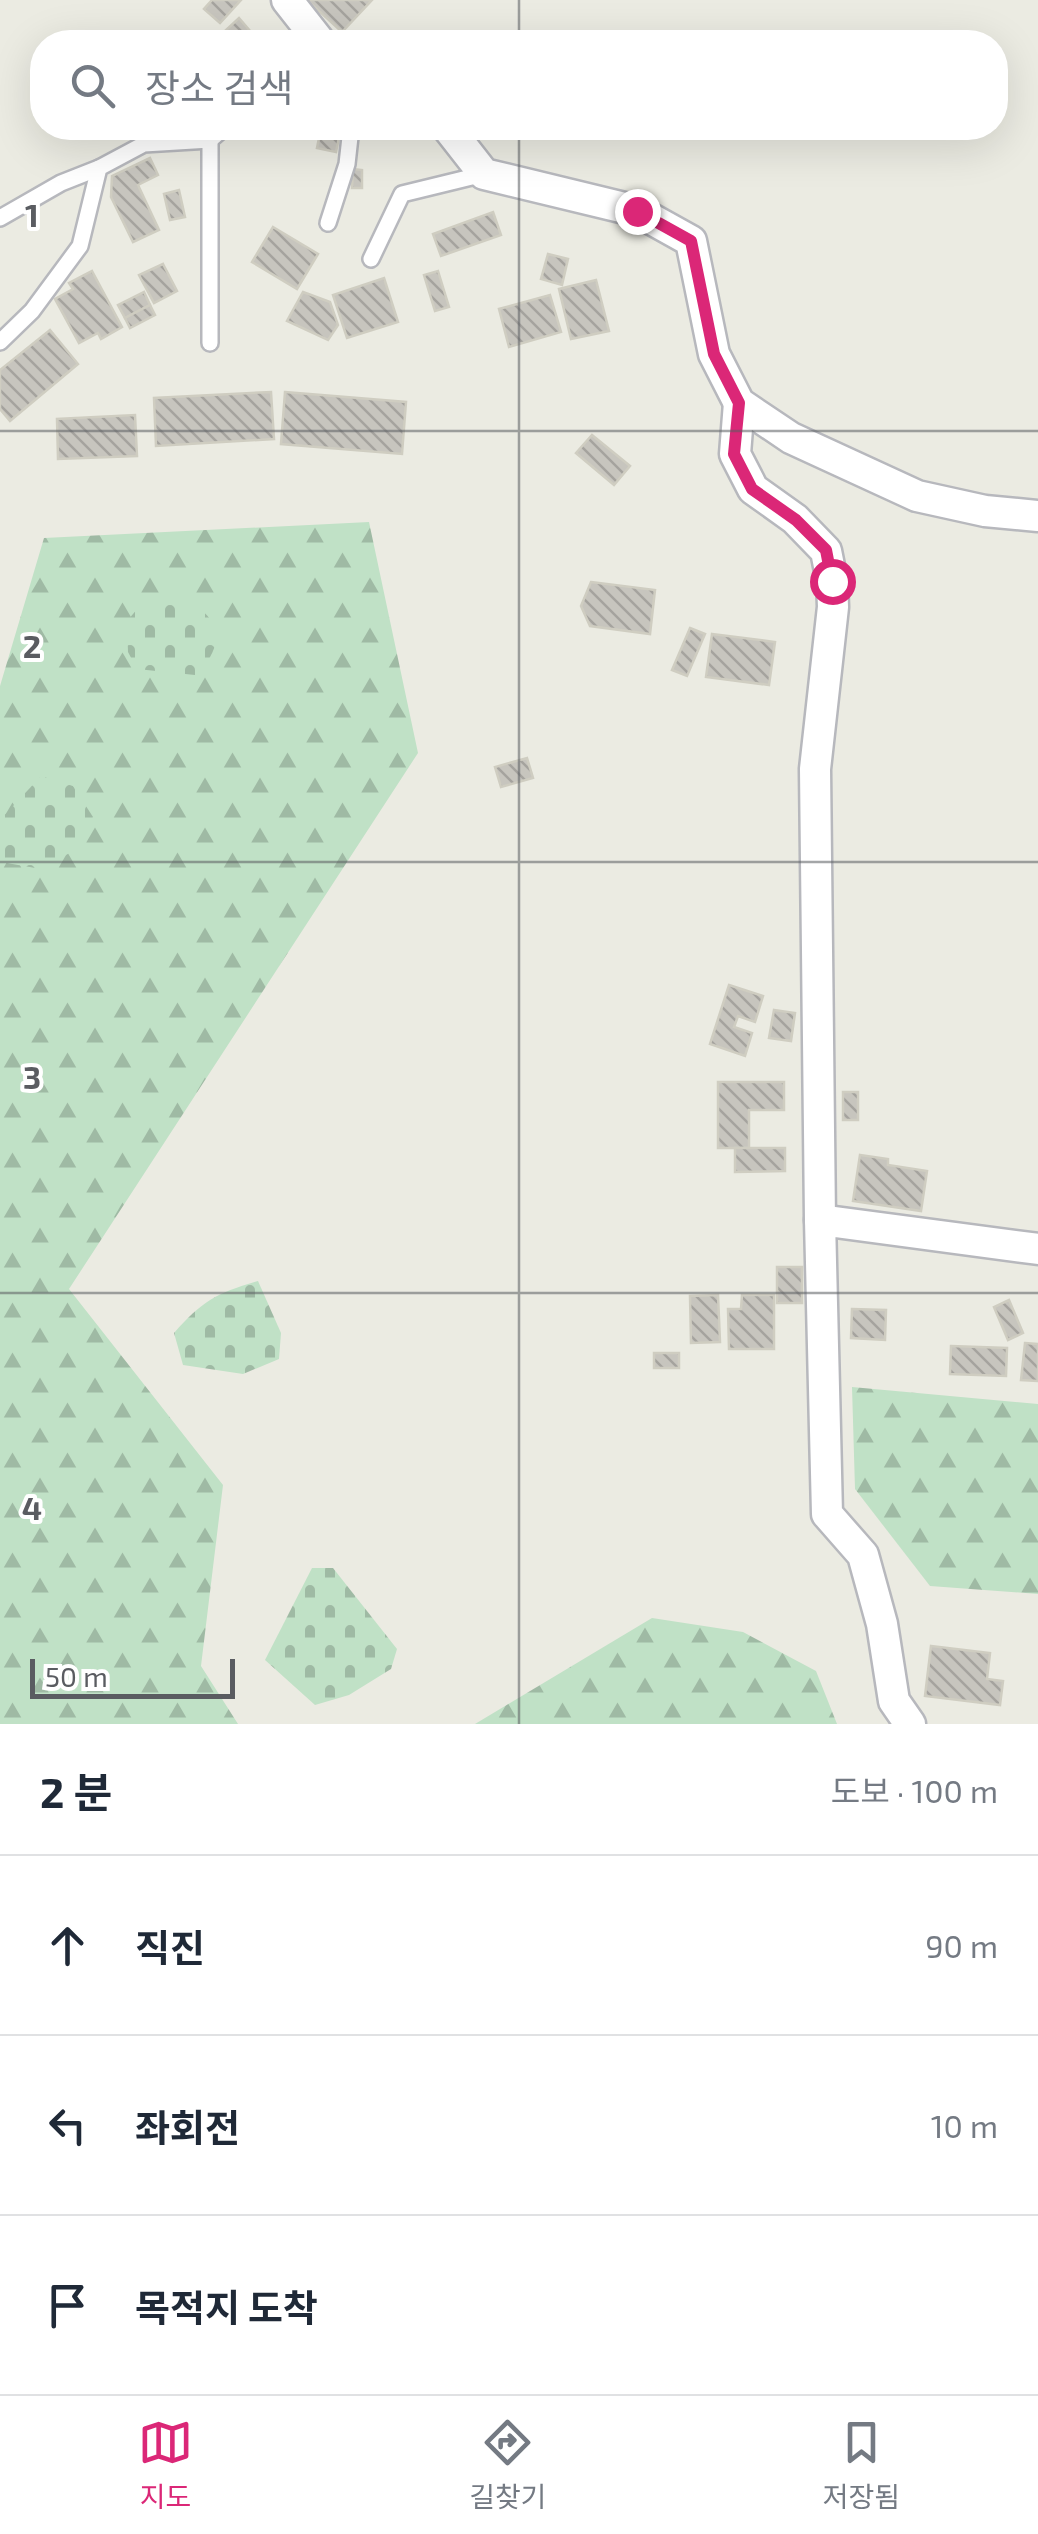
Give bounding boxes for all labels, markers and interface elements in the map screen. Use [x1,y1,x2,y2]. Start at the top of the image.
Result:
search box [30,30,1008,140]
icon: search [65,58,120,113]
text: 장소 검색 [145,64,293,110]
route end [615,189,661,235]
text: 1 [25,195,39,233]
route start [810,559,856,605]
text: 2 [23,626,41,664]
text: 3 [23,1057,41,1095]
text: 4 [22,1488,42,1526]
scale bar [30,1654,235,1698]
text: 50 m [45,1659,108,1693]
text: 2 분 [40,1766,112,1816]
text: 도보 · 100 m [831,1771,998,1809]
icon: ahead [40,1918,95,1973]
text: 직진 [135,1924,205,1970]
text: 90 m [925,1926,998,1964]
icon: left [40,2098,95,2153]
text: 좌회전 [135,2104,240,2150]
text: 10 m [931,2106,998,2144]
icon: arrive [40,2278,95,2333]
text: 목적지 도착 [135,2284,318,2330]
tab: 지도 [138,2415,193,2515]
tab: 길찾기 [469,2415,546,2515]
tab: 저장됨 [823,2415,900,2515]

